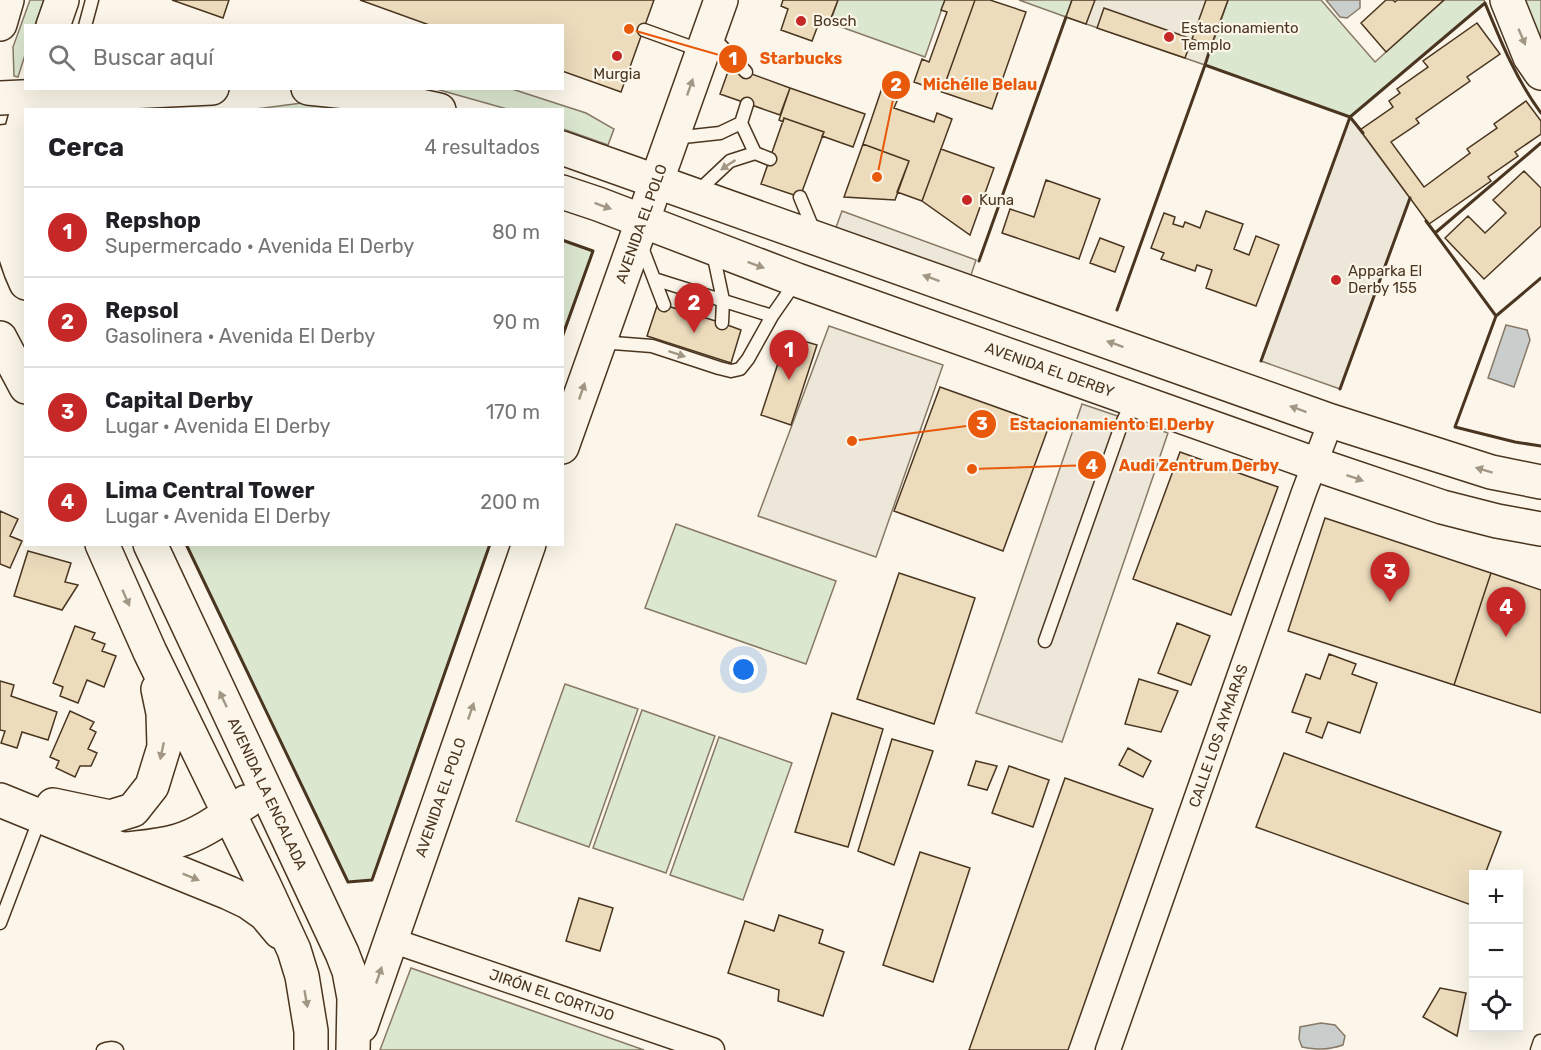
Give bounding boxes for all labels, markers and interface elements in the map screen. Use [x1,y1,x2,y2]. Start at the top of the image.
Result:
place label: Bosch [813,12,857,30]
marker: Bosch [794,14,808,28]
place label: Estacionamiento Templo [1181,19,1299,54]
search box [24,24,564,90]
one-way arrow [1517,29,1527,47]
marker: Estacionamiento Templo [1162,30,1176,44]
icon: search [45,41,78,74]
callout: Starbucks [718,42,855,76]
text: Buscar aquí [93,44,214,71]
text: 1 [729,48,737,70]
marker: Murgia [610,49,624,63]
text: Starbucks [760,49,842,68]
place label: Murgia [593,65,641,83]
callout: Michélle Belau [881,68,1049,102]
text: 2 [890,74,902,96]
text: Michélle Belau [923,75,1037,94]
one-way arrow [686,78,696,96]
text: Cerca [48,132,124,163]
text: 4 resultados [425,135,540,159]
one-way arrow [721,159,737,171]
street label: AVENIDA EL POLO [612,162,671,286]
place label: Kuna [979,191,1014,209]
marker: Kuna [960,193,974,207]
one-way arrow [594,202,612,211]
text: Repshop [105,207,201,234]
text: 1 [63,220,72,244]
text: 80 m [492,220,540,244]
text: Supermercado · Avenida El Derby [105,234,414,258]
one-way arrow [747,260,765,270]
place label: Apparka El Derby 155 [1348,262,1422,297]
one-way arrow [922,273,940,283]
marker: Apparka El Derby 155 [1329,273,1343,287]
pin: 2 [674,284,714,333]
text: Repsol [105,297,179,324]
text: 2 [61,310,74,334]
text: 90 m [493,310,540,334]
text: Gasolinera · Avenida El Derby [105,324,375,348]
pin: 1 [770,330,808,380]
one-way arrow [1106,338,1124,348]
street label: AVENIDA EL DERBY [983,339,1117,401]
one-way arrow [668,350,686,359]
one-way arrow [577,382,587,400]
text: Capital Derby [105,387,253,414]
text: 3 [61,400,74,424]
text: 170 m [486,400,540,424]
one-way arrow [1289,404,1307,414]
callout: Estacionamiento El Derby [967,407,1226,441]
text: 3 [976,413,988,435]
text: Lugar · Avenida El Derby [105,414,330,438]
text: Estacionamiento El Derby [1010,415,1215,434]
callout: Audi Zentrum Derby [1077,448,1291,482]
text: 4 [1086,455,1098,477]
text: Audi Zentrum Derby [1119,456,1280,475]
one-way arrow [1475,464,1493,474]
one-way arrow [1346,473,1364,483]
text: Lima Central Tower [105,477,314,504]
text: 4 [61,490,74,514]
text: 200 m [480,490,540,514]
text: Lugar · Avenida El Derby [105,504,330,528]
pin: 3 [1370,552,1410,602]
pin: 4 [1486,588,1526,637]
one-way arrow [121,589,131,607]
your location [729,655,758,684]
street label: CALLE LOS AYMARAS [1185,662,1252,810]
one-way arrow [218,690,227,707]
one-way arrow [466,702,476,720]
street label: AVENIDA LA ENCALADA [224,715,311,873]
street label: AVENIDA EL POLO [412,735,470,860]
one-way arrow [157,741,166,760]
map controls [1469,870,1523,1032]
button: + [1469,870,1523,924]
one-way arrow [182,872,200,882]
button: − [1469,924,1523,978]
street label: JIRÓN EL CORTIJO [487,965,617,1025]
one-way arrow [374,966,384,984]
button: locate [1469,978,1523,1032]
one-way arrow [302,990,311,1009]

